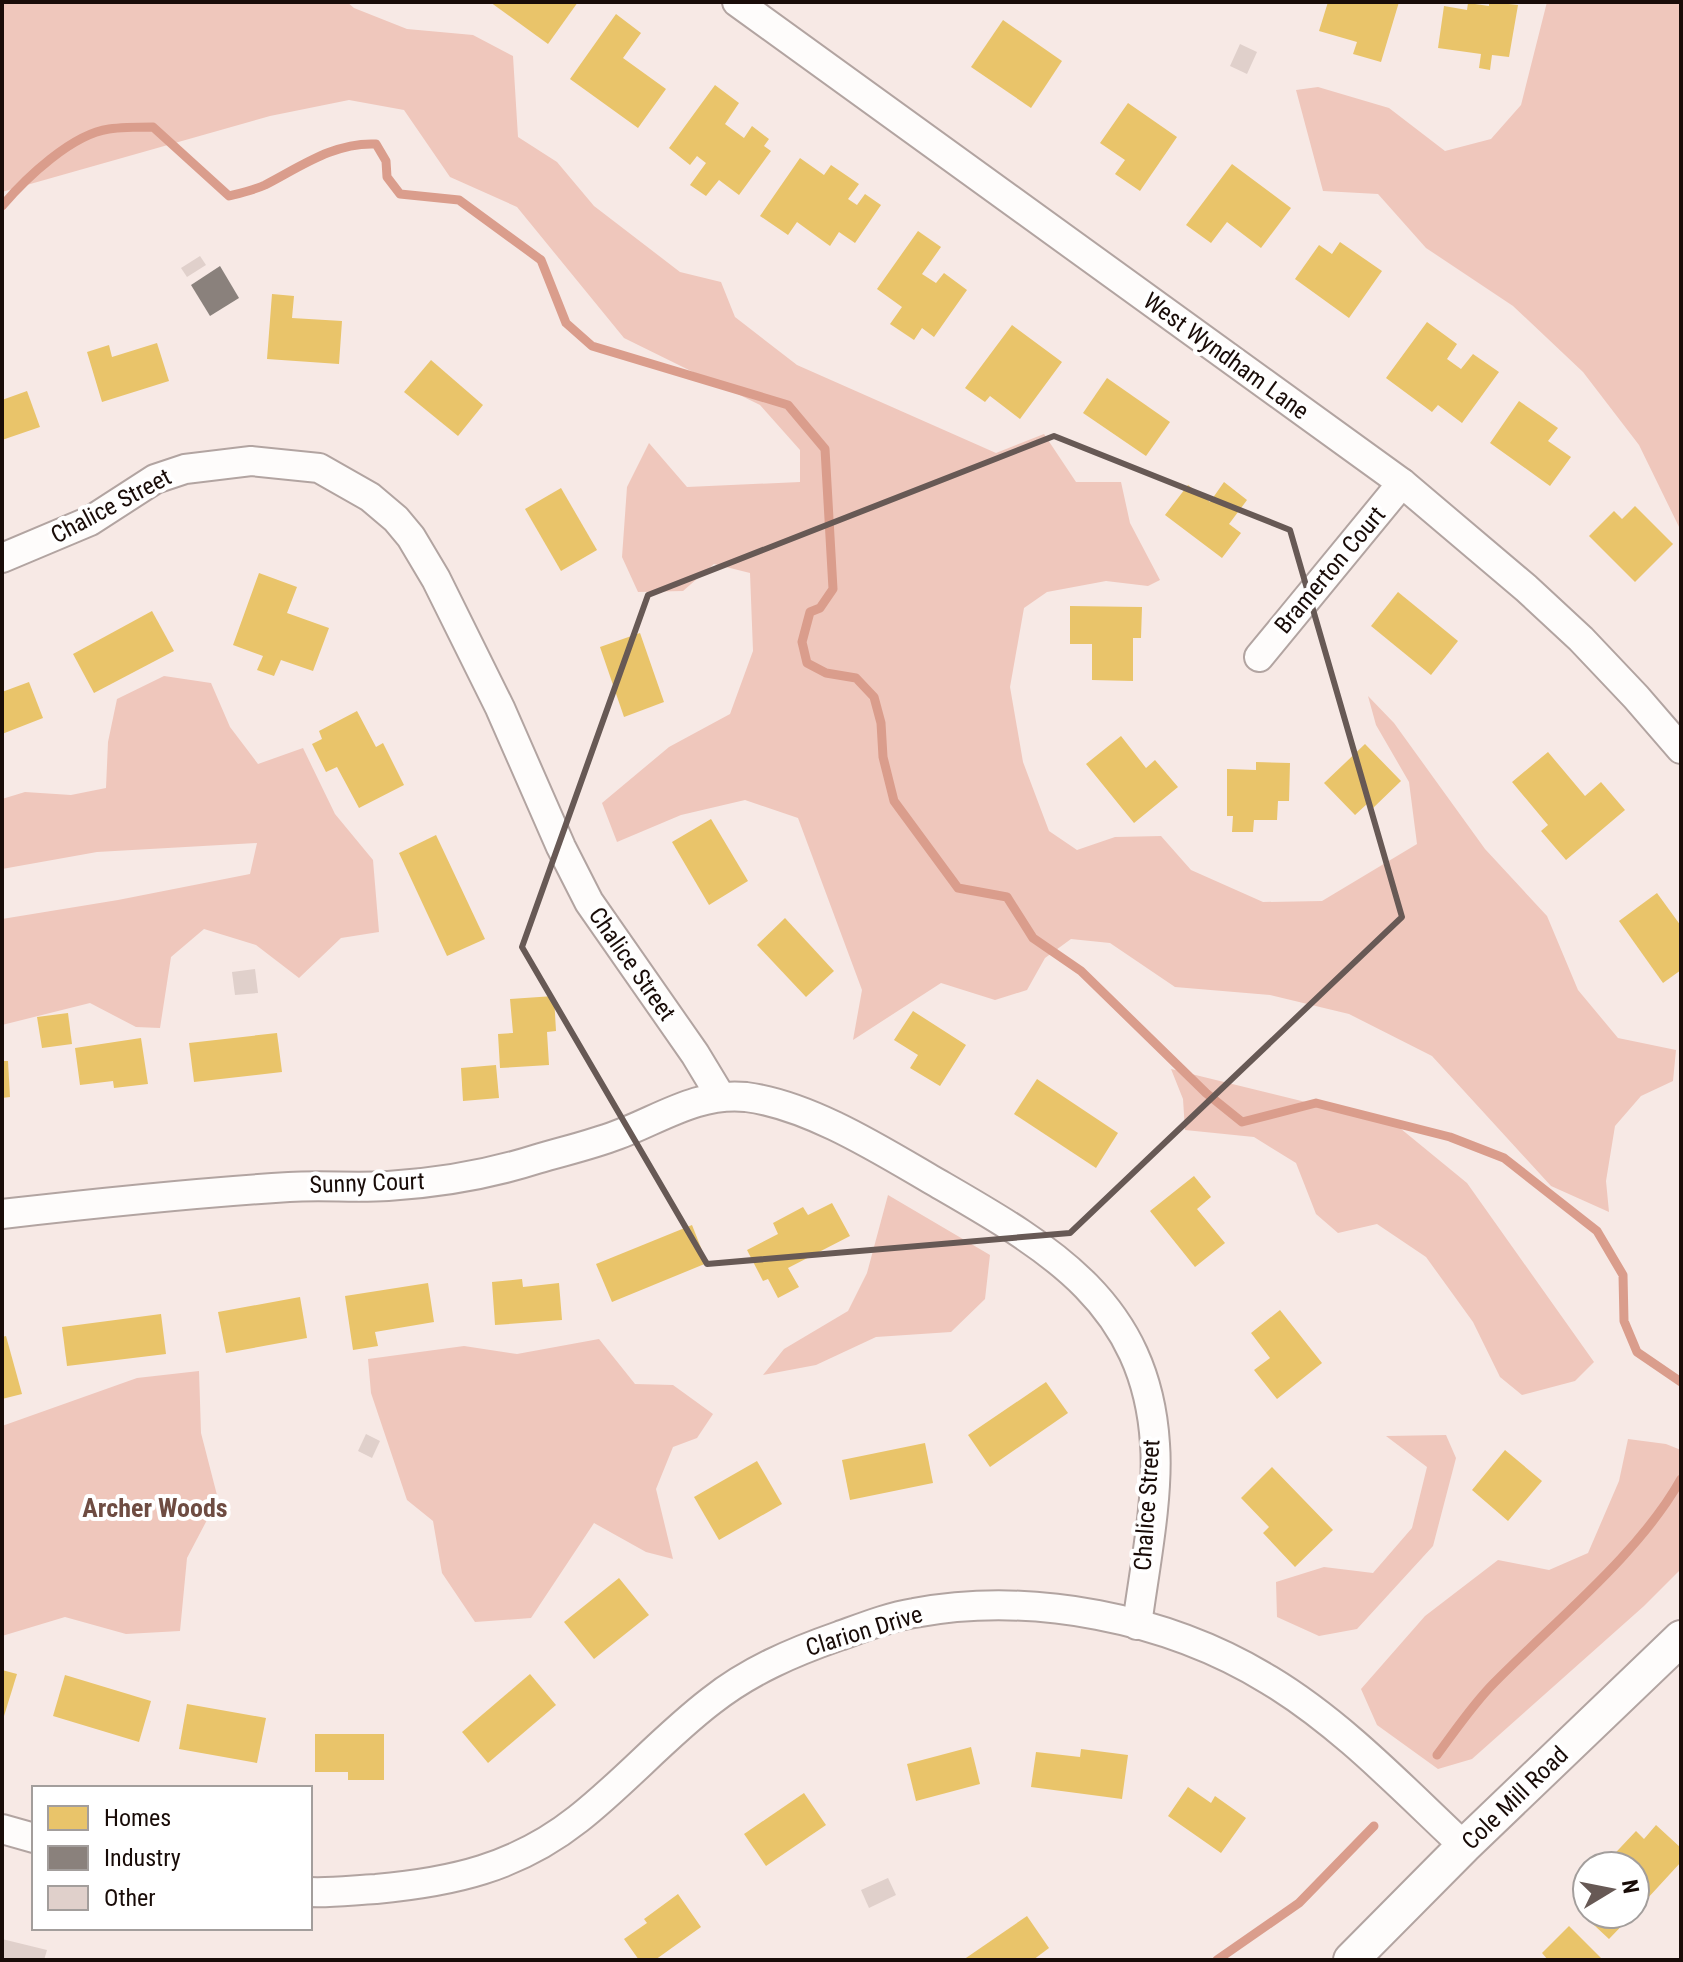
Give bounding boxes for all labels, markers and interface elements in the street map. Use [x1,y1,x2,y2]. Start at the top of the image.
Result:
street label: West Wyndham Lane [1138,287,1314,425]
street label: Chalice Street [46,463,176,549]
street label: Bramerton Court [1269,501,1391,639]
street label: Chalice Street [583,902,681,1026]
street label: Sunny Court [309,1167,425,1199]
street label: Chalice Street [1128,1438,1166,1572]
district label: Archer Woods [82,1493,228,1523]
street label: Clarion Drive [802,1600,926,1662]
street label: Cole Mill Road [1456,1741,1574,1855]
legend [32,1786,312,1930]
text: Homes [104,1804,171,1832]
text: Industry [104,1844,181,1872]
north arrow [1571,1850,1651,1930]
text: N [1617,1878,1644,1895]
text: Other [104,1884,156,1912]

